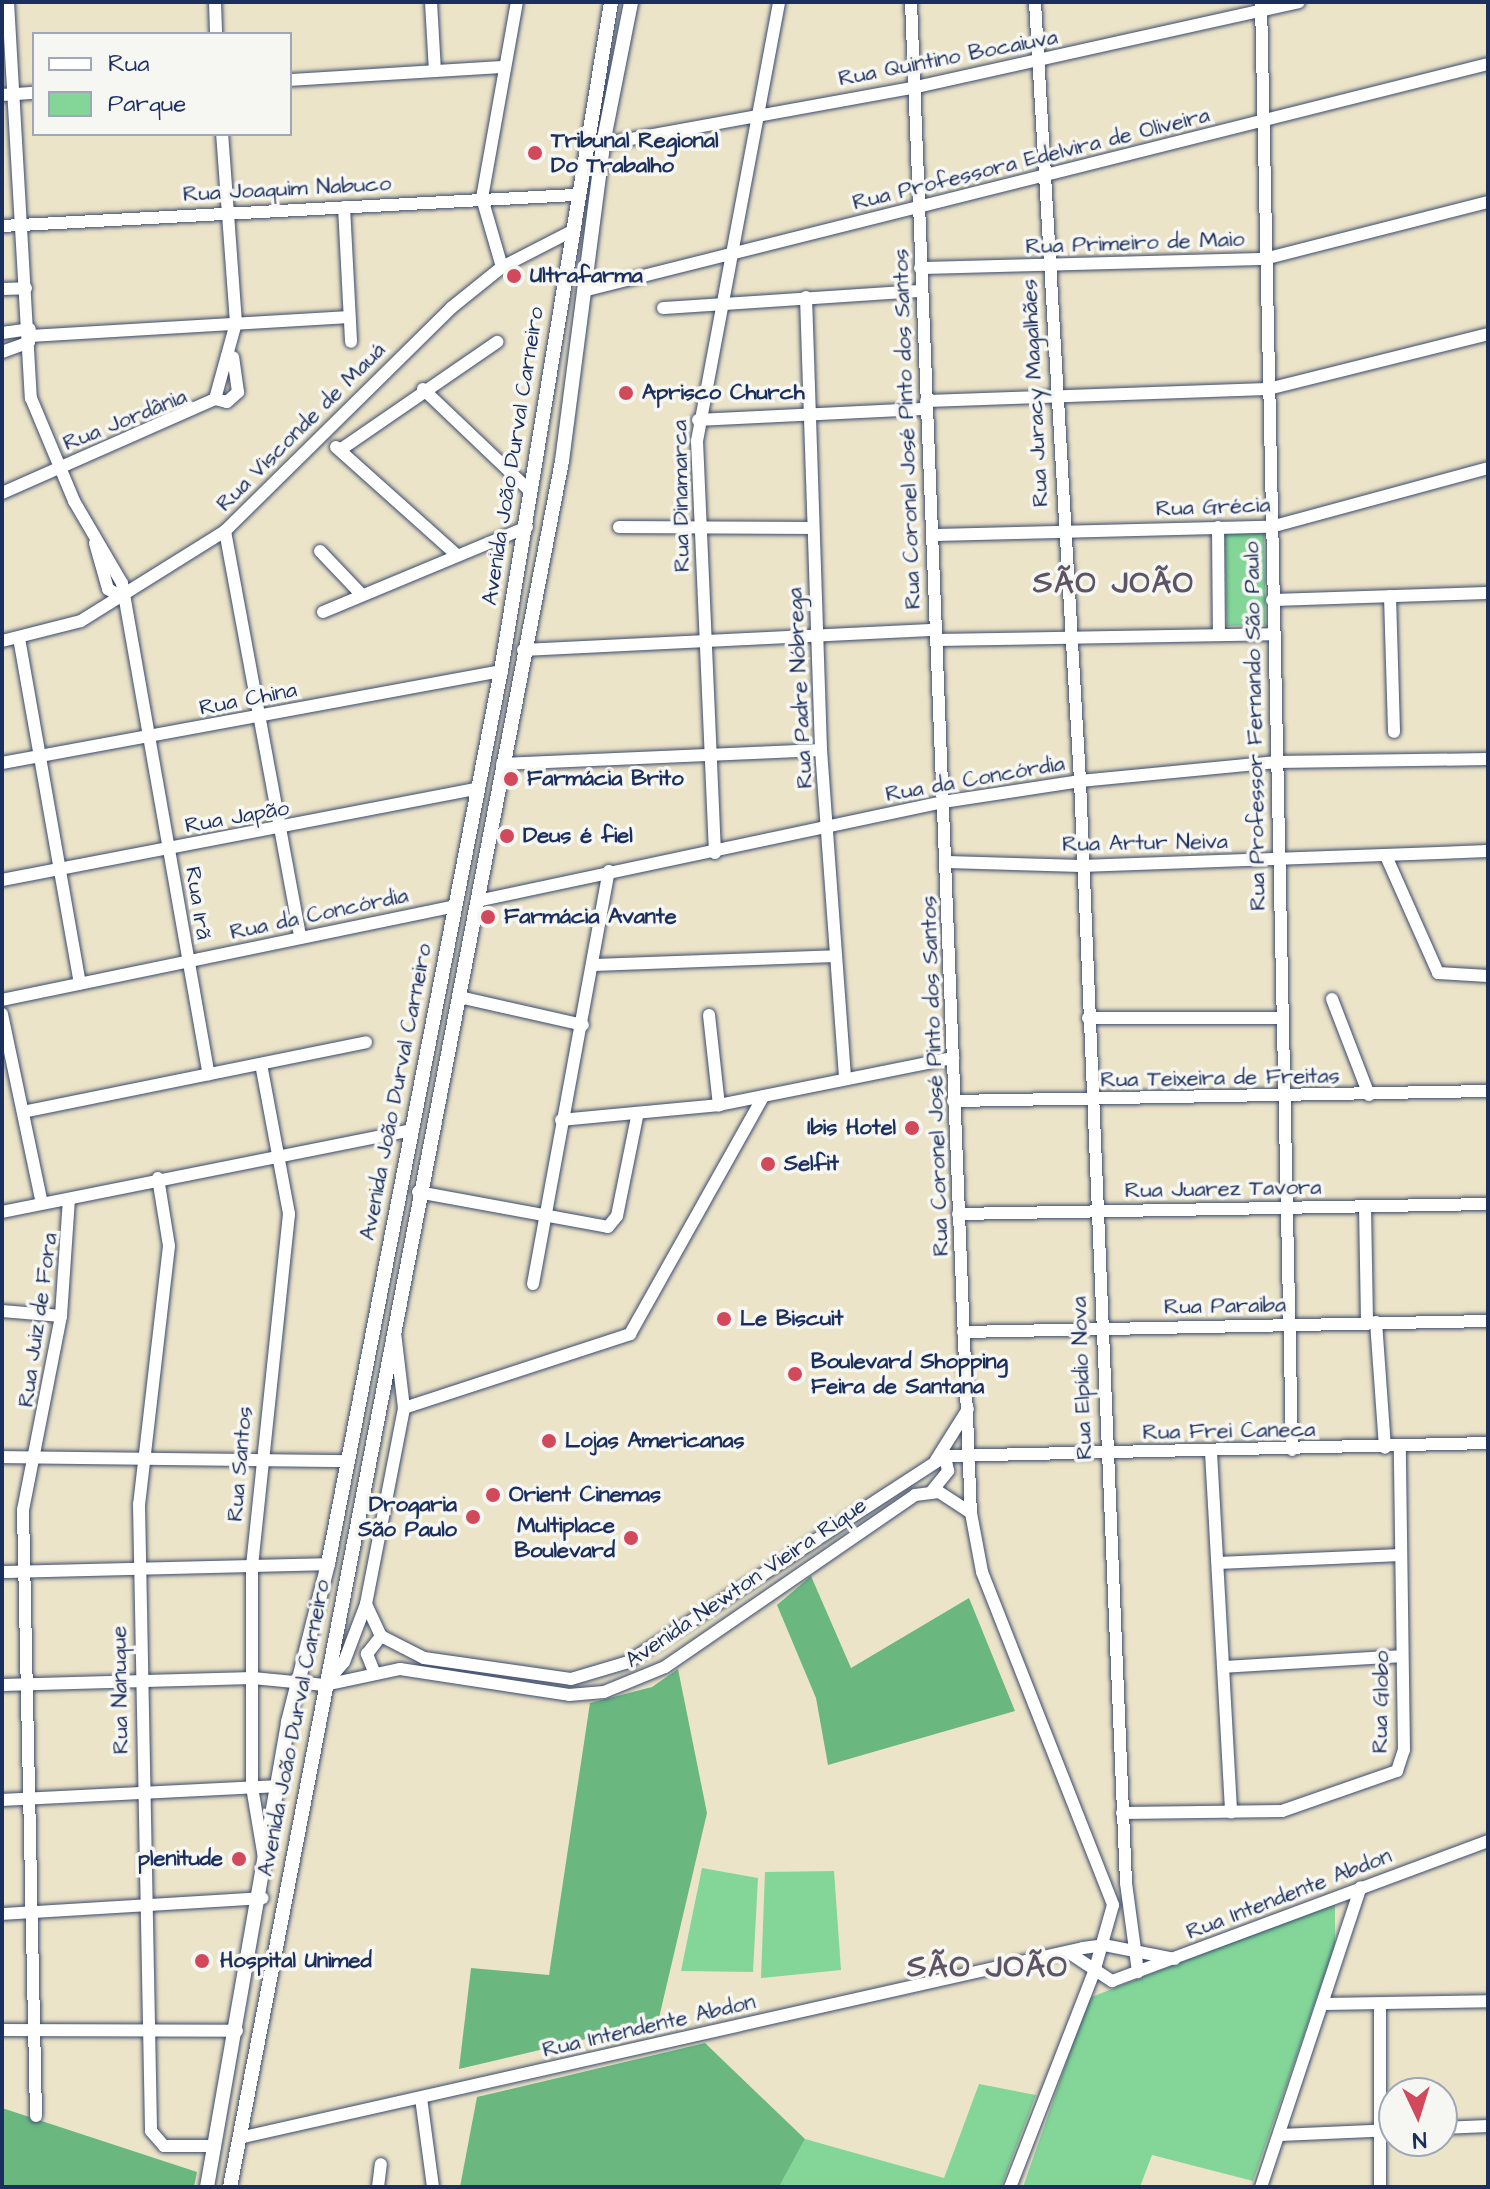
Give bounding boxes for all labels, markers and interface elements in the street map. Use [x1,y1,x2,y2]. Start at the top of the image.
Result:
street label: Rua Quintino Bocaiuva [836,24,1060,92]
legend [32,32,292,136]
text: Rua [108,47,150,81]
text: Parque [108,87,186,121]
street label: Rua Professora Edelvira de Oliveira [850,102,1212,216]
place label: Tribunal Regional Do Trabalho [551,127,718,178]
marker: Tribunal Regional Do Trabalho [526,144,544,162]
street label: Rua Joaquim Nabuco [182,170,392,208]
street label: Rua Primeiro de Maio [1025,226,1245,260]
street label: Rua Coronel José Pinto dos Santos [888,248,926,610]
place label: Ultrafarma [530,263,643,289]
marker: Ultrafarma [505,267,523,285]
street label: Rua Juracy Magalhães [1016,278,1054,508]
street label: Avenida João Durval Carneiro [476,305,550,607]
street label: Rua Visconde de Mauá [211,337,391,517]
place label: Aprisco Church [642,380,805,406]
street label: Rua Jordânia [59,383,191,457]
marker: Aprisco Church [617,384,635,402]
street label: Rua Dinamarca [666,420,696,572]
street label: Rua Grécia [1155,492,1271,522]
street label: Rua Professor Fernando São Paulo [1239,541,1271,911]
district label: SÃO JOÃO [1033,565,1195,601]
street label: Rua Padre Nóbrega [782,587,818,789]
street label: Rua China [197,677,299,721]
street label: Rua da Concórdia [883,750,1067,808]
place label: Farmácia Brito [527,766,684,792]
marker: Farmácia Brito [502,770,520,788]
street label: Rua Japão [183,795,291,839]
place label: Deus é fiel [523,823,633,849]
marker: Deus é fiel [498,827,516,845]
street label: Rua Artur Neiva [1062,828,1228,858]
street label: Rua Irã [179,865,217,941]
street label: Rua da Concórdia [228,882,410,946]
street label: Rua Coronel José Pinto dos Santos [916,895,954,1257]
place label: Farmácia Avante [504,904,677,930]
marker: Farmácia Avante [479,908,497,926]
street label: Avenida João Durval Carneiro [354,941,438,1243]
street label: Rua Teixeira de Freitas [1100,1063,1340,1093]
place label: Ibis Hotel [807,1115,896,1141]
marker: Ibis Hotel [903,1119,921,1137]
place label: Selfit [784,1151,839,1177]
marker: Selfit [759,1155,777,1173]
street label: Rua Juarez Tavora [1124,1174,1322,1204]
street label: Rua Juiz de Fora [13,1231,63,1409]
street label: Rua Paraiba [1164,1292,1286,1320]
street label: Rua Elpídio Nova [1066,1296,1098,1460]
place label: Le Biscuit [740,1306,843,1332]
marker: Le Biscuit [715,1310,733,1328]
place label: Boulevard Shopping Feira de Santana [811,1348,1008,1400]
marker: Boulevard Shopping Feira de Santana [786,1365,804,1383]
street label: Rua Santos [222,1405,258,1523]
street label: Rua Frei Caneca [1142,1416,1316,1446]
place label: Lojas Americanas [565,1428,745,1454]
marker: Lojas Americanas [540,1432,558,1450]
place label: Orient Cinemas [509,1482,661,1508]
marker: Orient Cinemas [484,1486,502,1504]
place label: Drogaria São Paulo [358,1491,457,1542]
street label: Avenida Newton Vieira Rique [620,1492,872,1674]
marker: Drogaria São Paulo [464,1508,482,1526]
place label: Multiplace Boulevard [514,1512,615,1564]
marker: Multiplace Boulevard [622,1529,640,1547]
street label: Avenida João Durval Carneiro [252,1577,336,1879]
street label: Rua Nanuque [106,1626,134,1754]
street label: Rua Globo [1367,1650,1395,1754]
street label: Rua Intendente Abdon [1183,1843,1395,1945]
place label: plenitude [138,1846,223,1872]
marker: plenitude [230,1850,248,1868]
place label: Hospital Unimed [220,1948,372,1974]
district label: SÃO JOÃO [907,1949,1069,1985]
marker: Hospital Unimed [191,1950,213,1972]
street label: Rua Intendente Abdon [540,1989,758,2063]
north arrow [1378,2077,1458,2157]
text: N [1412,2124,1428,2155]

